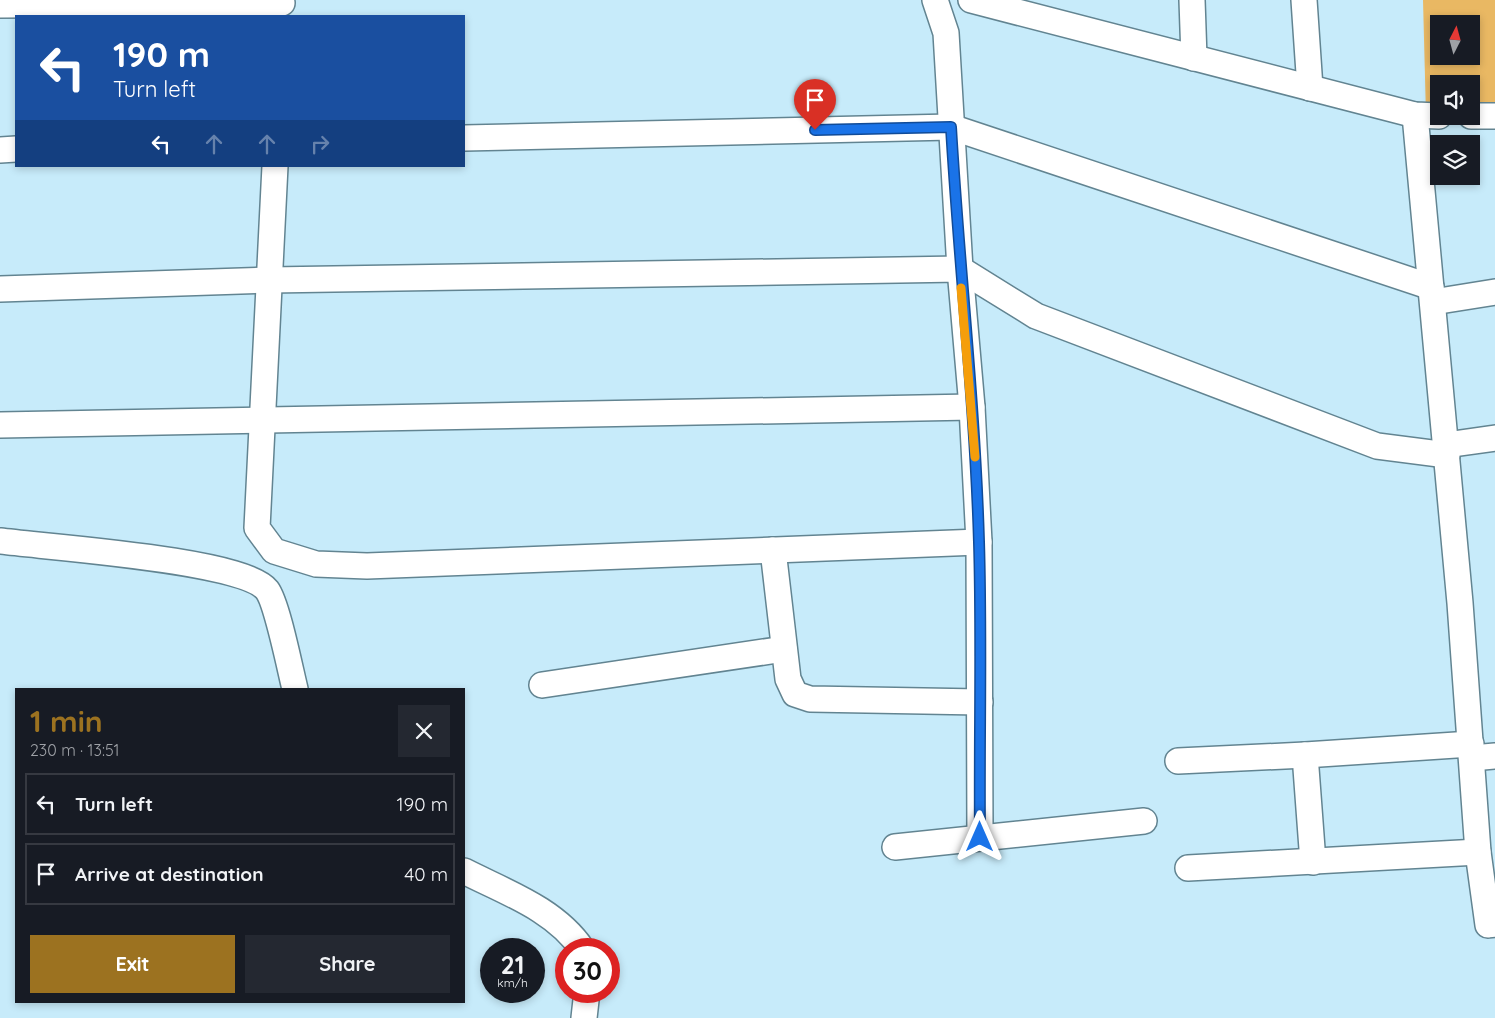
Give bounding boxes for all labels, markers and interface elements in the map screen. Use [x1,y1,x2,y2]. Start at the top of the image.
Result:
north arrow [1430,15,1480,65]
map controls [1430,15,1480,185]
text: 190 m [113,32,210,76]
icon: left [30,35,95,100]
text: Turn left [113,75,196,103]
button: sound [1430,75,1480,125]
pin [794,79,836,130]
icon: arrive [801,86,829,114]
icon: left [147,130,175,158]
icon: ahead [200,130,228,158]
icon: ahead [253,130,281,158]
icon: right [306,130,334,158]
button: layers [1430,135,1480,185]
text: 1 min [30,702,103,740]
button: close [398,705,450,757]
text: 230 m · 13:51 [30,740,120,760]
icon: left [32,790,60,818]
text: Turn left [75,792,153,816]
text: 190 m [397,792,448,816]
position arrow [953,810,1005,862]
icon: arrive [32,860,60,888]
text: Arrive at destination [75,862,264,886]
text: 40 m [404,862,448,886]
button: Exit [30,935,235,993]
button: Share [245,935,450,993]
speed limit sign: 30 [555,938,620,1003]
text: 21 [501,949,524,980]
text: km/h [497,975,528,990]

